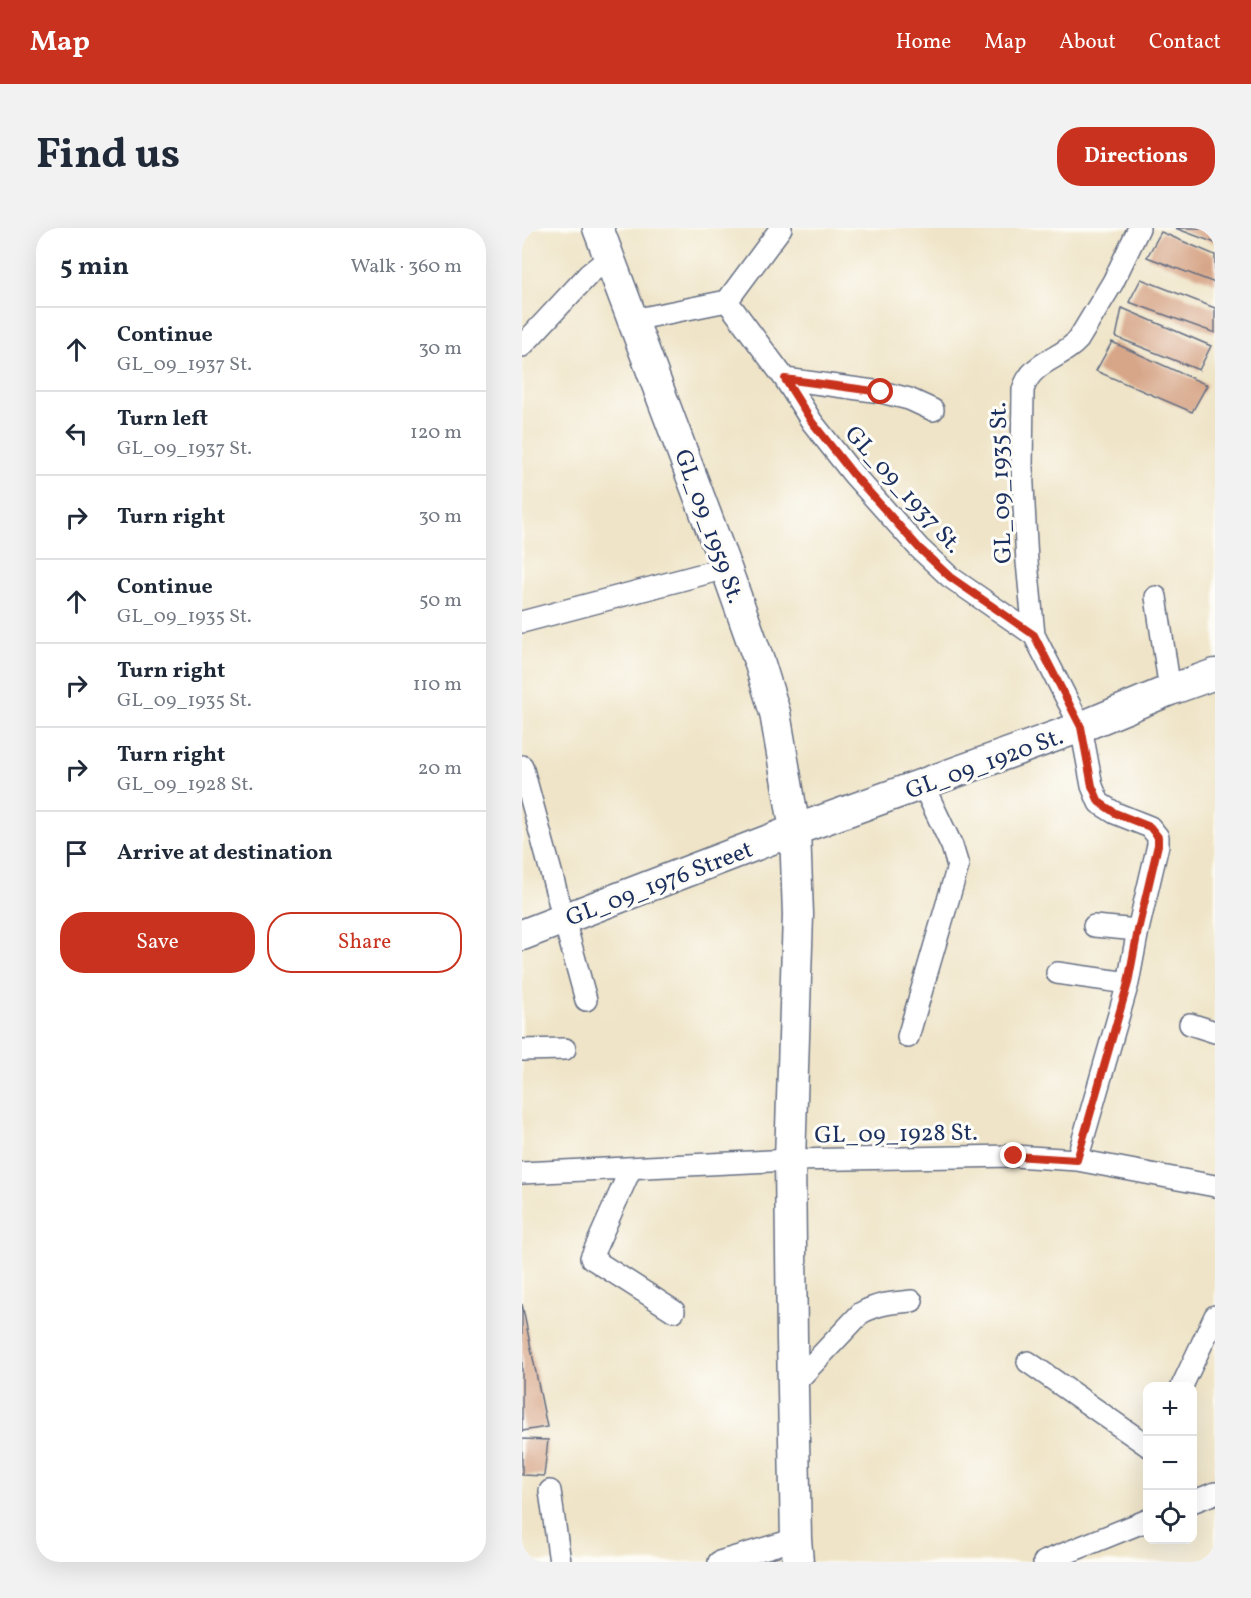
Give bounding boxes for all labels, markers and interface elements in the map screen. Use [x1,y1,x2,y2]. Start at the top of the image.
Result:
text: Map [30,23,90,62]
text: Home [896,28,951,57]
text: Map [984,28,1026,57]
text: About [1059,28,1116,57]
text: Contact [1149,28,1221,57]
text: Find us [36,127,180,186]
button: Directions [1057,127,1215,186]
text: 5 min [60,249,129,285]
text: Walk · 360 m [350,253,462,281]
text: Continue [117,320,213,351]
icon: ahead [60,333,93,366]
text: 30 m [418,335,462,363]
text: GL_09_1937 St. [117,351,252,379]
route start [867,378,893,404]
street label: GL_09_1935 St. [982,401,1022,564]
text: Turn left [117,404,208,435]
icon: left [60,417,93,450]
text: 120 m [410,419,462,447]
street label: GL_09_1937 St. [836,419,969,562]
text: GL_09_1937 St. [117,435,252,463]
street label: GL_09_1959 St. [664,445,752,608]
icon: right [60,501,93,534]
text: Turn right [117,502,225,533]
text: 30 m [418,503,462,531]
text: Continue [117,572,213,603]
icon: ahead [60,585,93,618]
text: 50 m [419,587,462,615]
text: GL_09_1935 St. [117,603,252,631]
text: Turn right [117,656,225,687]
icon: right [60,669,93,702]
text: 110 m [413,671,462,699]
text: GL_09_1935 St. [117,687,252,715]
street label: GL_09_1920 St. [901,721,1068,809]
text: Turn right [117,740,225,771]
icon: right [60,753,93,786]
text: 20 m [418,755,462,783]
text: GL_09_1928 St. [117,771,253,799]
street label: GL_09_1976 Street [561,834,758,936]
icon: arrive [60,837,93,870]
text: Arrive at destination [117,838,333,869]
button: Save [60,912,255,973]
button: Share [267,912,462,973]
street label: GL_09_1928 St. [814,1117,978,1153]
route end [1000,1142,1026,1168]
map controls [1143,1382,1197,1544]
button: + [1143,1382,1197,1436]
button: − [1143,1436,1197,1490]
button: locate [1143,1490,1197,1544]

